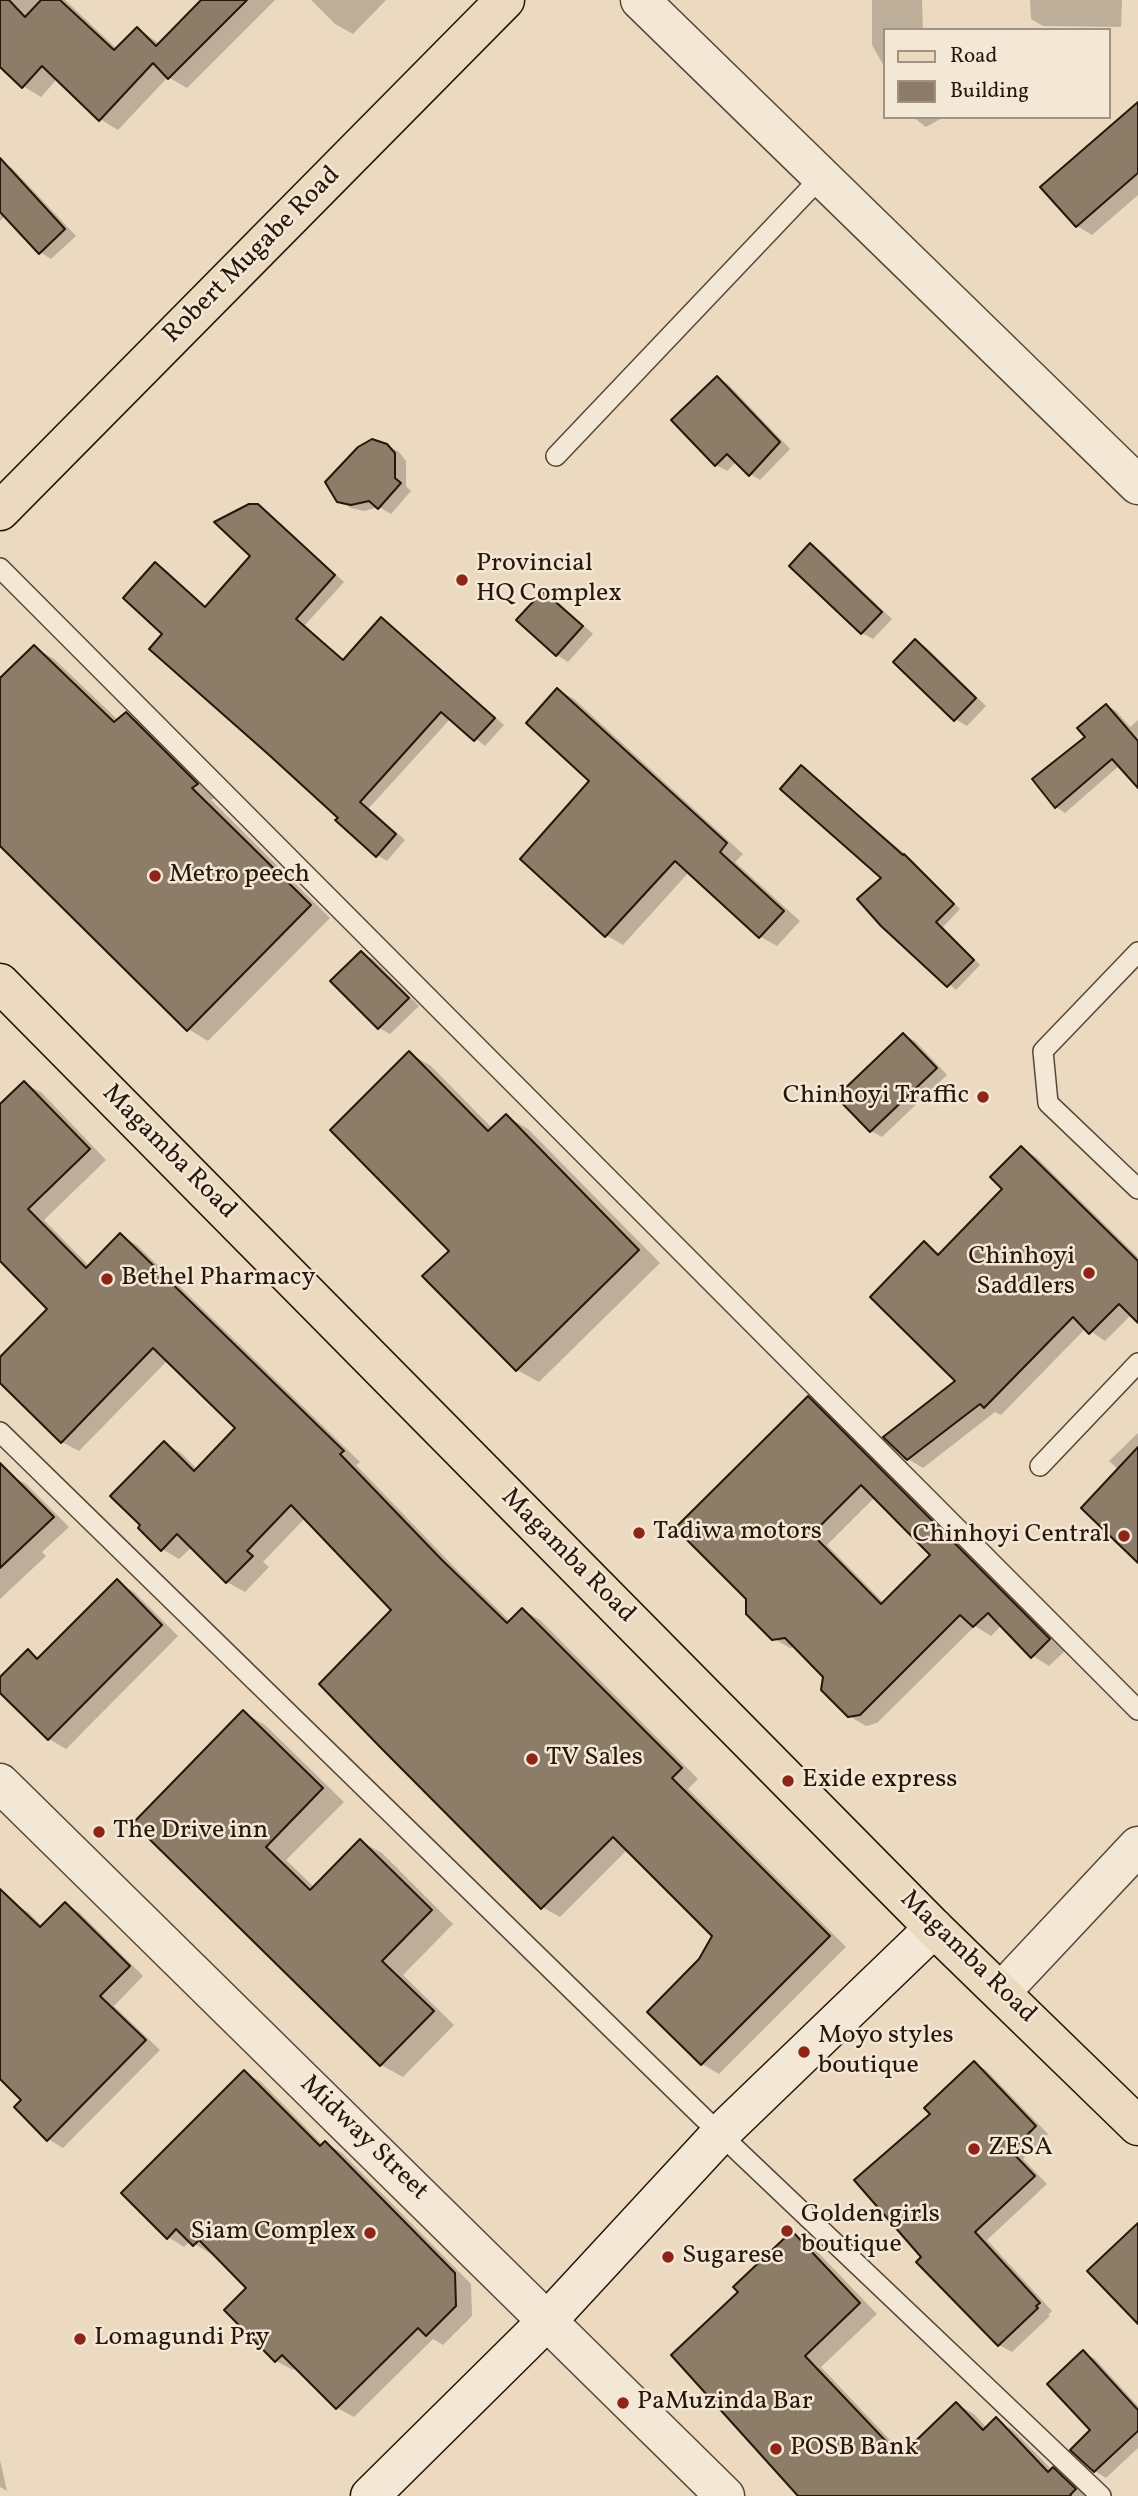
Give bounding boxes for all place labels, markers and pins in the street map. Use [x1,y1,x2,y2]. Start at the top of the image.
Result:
place label: Provincial HQ Complex [476,549,622,610]
marker: Provincial HQ Complex [454,572,470,588]
place label: Metro peech [169,860,310,892]
marker: Metro peech [147,868,163,884]
place label: Chinhoyi Traffic [783,1081,969,1113]
marker: Chinhoyi Traffic [975,1089,991,1105]
place label: Chinhoyi Saddlers [968,1242,1075,1304]
place label: Bethel Pharmacy [121,1263,316,1295]
marker: Chinhoyi Saddlers [1081,1265,1097,1281]
marker: Bethel Pharmacy [99,1271,115,1287]
place label: Tadiwa motors [653,1517,822,1549]
place label: Chinhoyi Central [912,1520,1110,1552]
marker: Tadiwa motors [631,1525,647,1541]
marker: Chinhoyi Central [1116,1528,1132,1544]
place label: TV Sales [546,1743,643,1775]
marker: TV Sales [524,1751,540,1767]
place label: Exide express [802,1765,957,1797]
marker: Exide express [780,1773,796,1789]
place label: The Drive inn [113,1816,268,1848]
marker: The Drive inn [91,1824,107,1840]
place label: Moyo styles boutique [818,2021,954,2082]
marker: Moyo styles boutique [796,2044,812,2060]
place label: ZESA [988,2133,1053,2165]
marker: ZESA [966,2141,982,2157]
place label: Golden girls boutique [801,2200,940,2262]
place label: Siam Complex [191,2217,356,2249]
marker: Golden girls boutique [779,2223,795,2239]
marker: Siam Complex [362,2225,378,2241]
place label: Sugarese [682,2241,784,2273]
marker: Sugarese [660,2249,676,2265]
place label: Lomagundi Pry [94,2323,270,2355]
marker: Lomagundi Pry [72,2331,88,2347]
place label: PaMuzinda Bar [637,2387,813,2419]
marker: PaMuzinda Bar [615,2395,631,2411]
place label: POSB Bank [790,2433,919,2465]
marker: POSB Bank [768,2441,784,2457]

